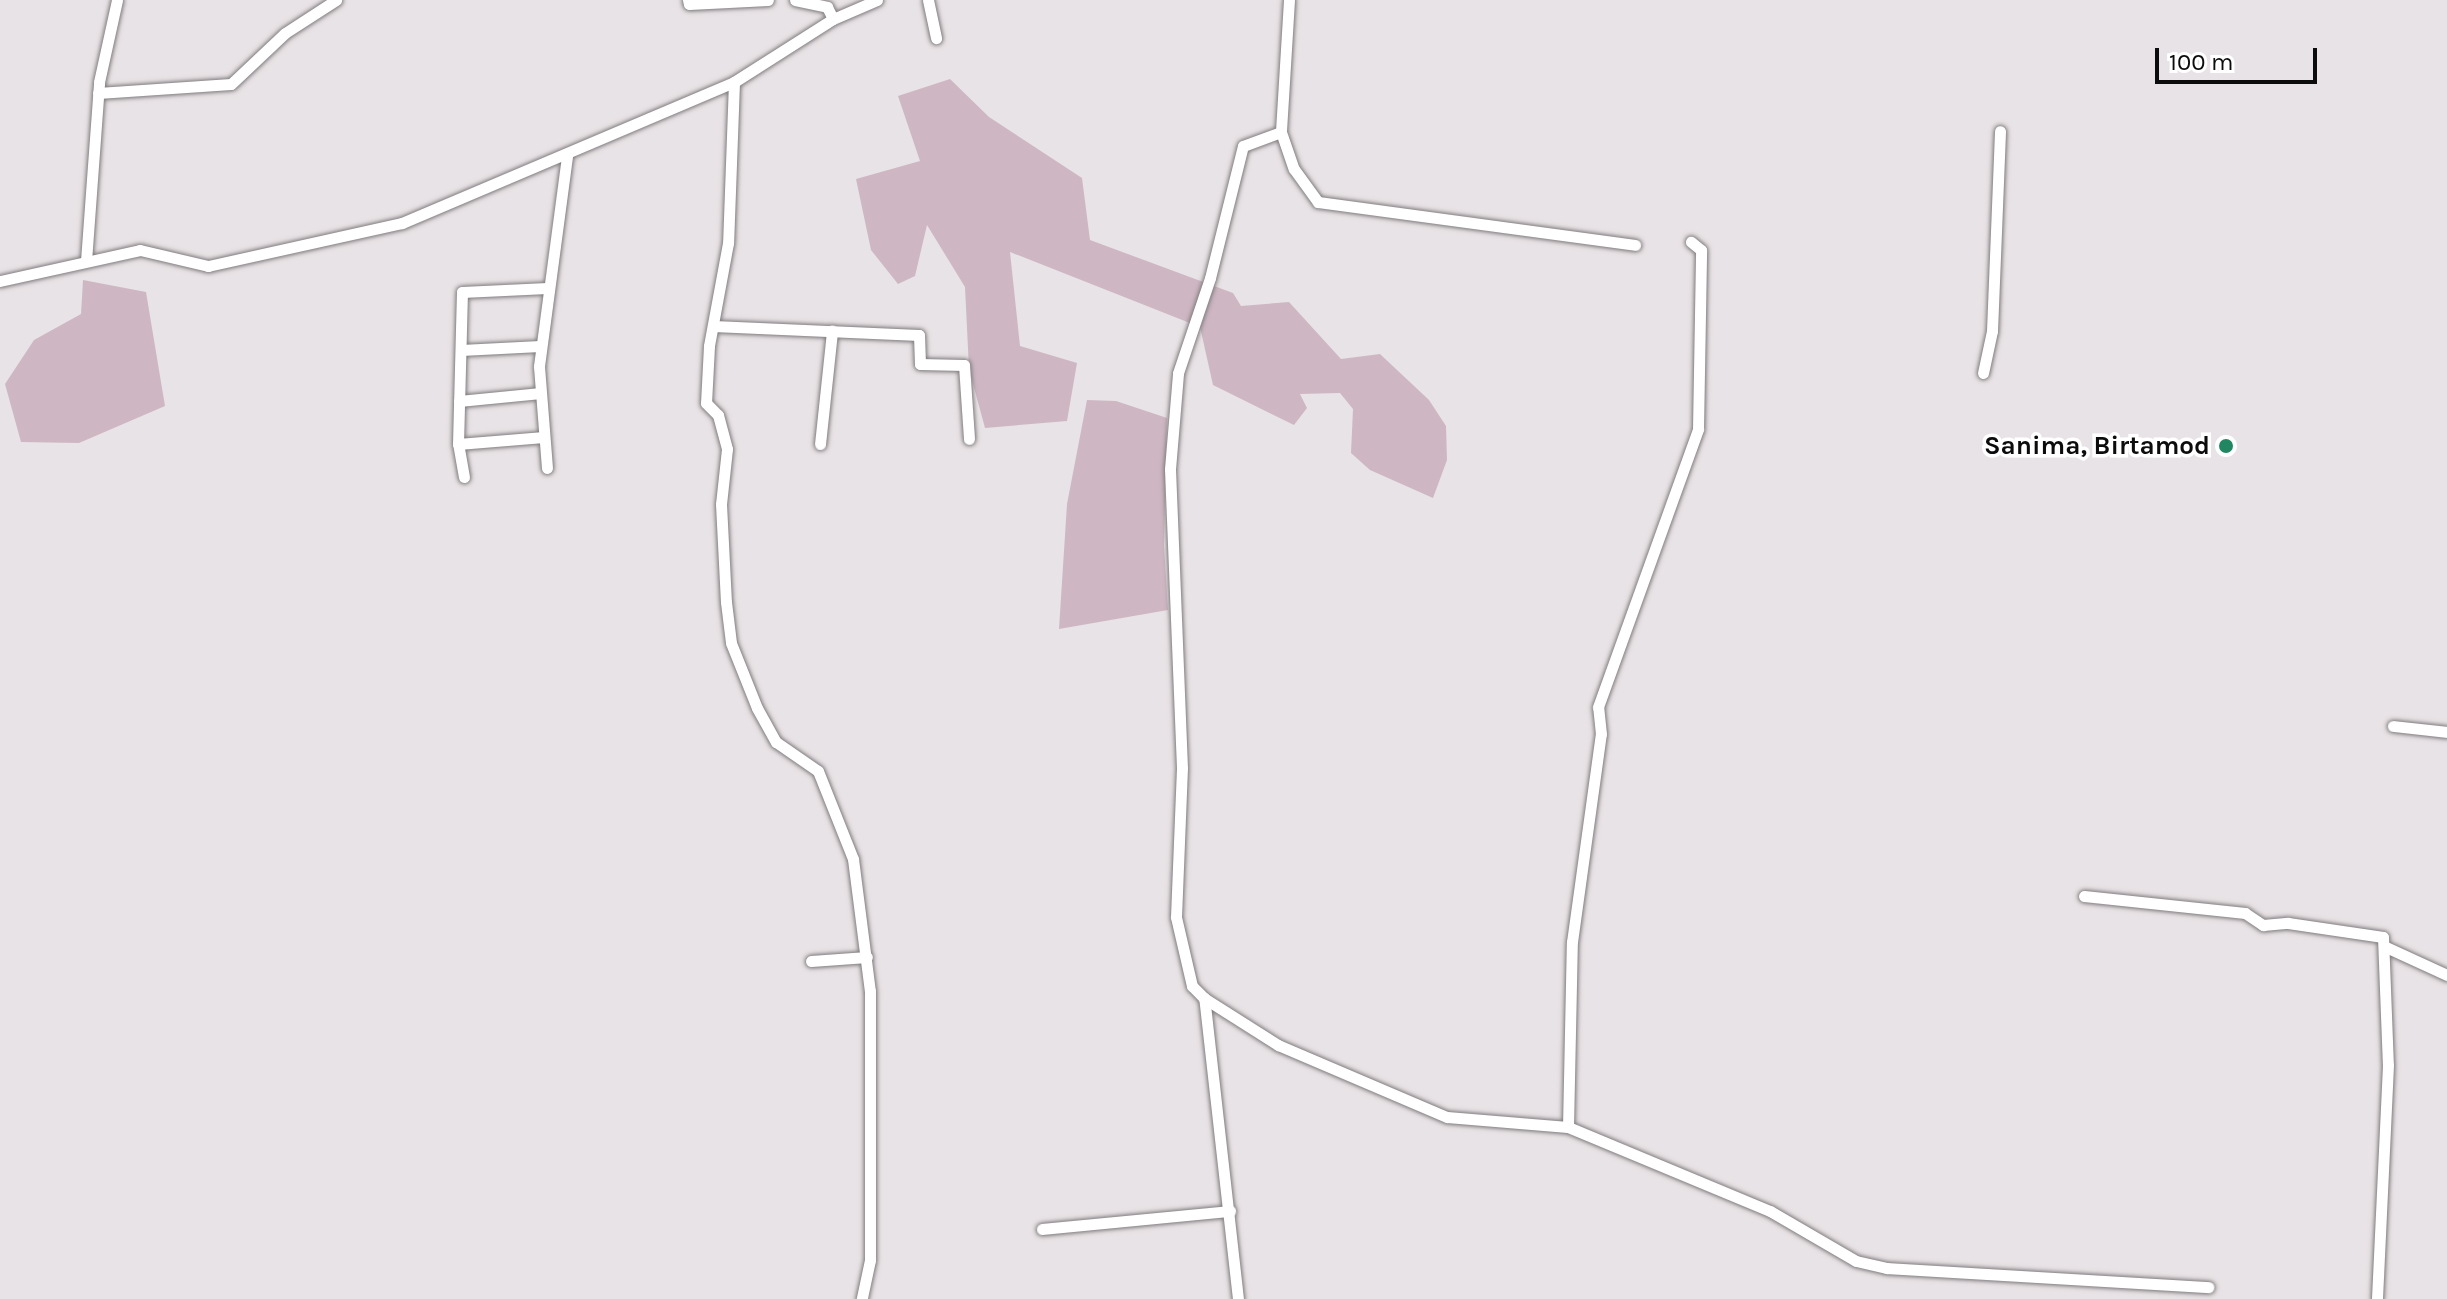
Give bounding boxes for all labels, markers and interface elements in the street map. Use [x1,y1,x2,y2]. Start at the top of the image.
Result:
scale bar [2159,32,2321,82]
text: 100 m [2169,48,2234,76]
place label: Sanima, Birtamod [1984,430,2210,462]
marker: Sanima, Birtamod [2217,437,2235,455]

